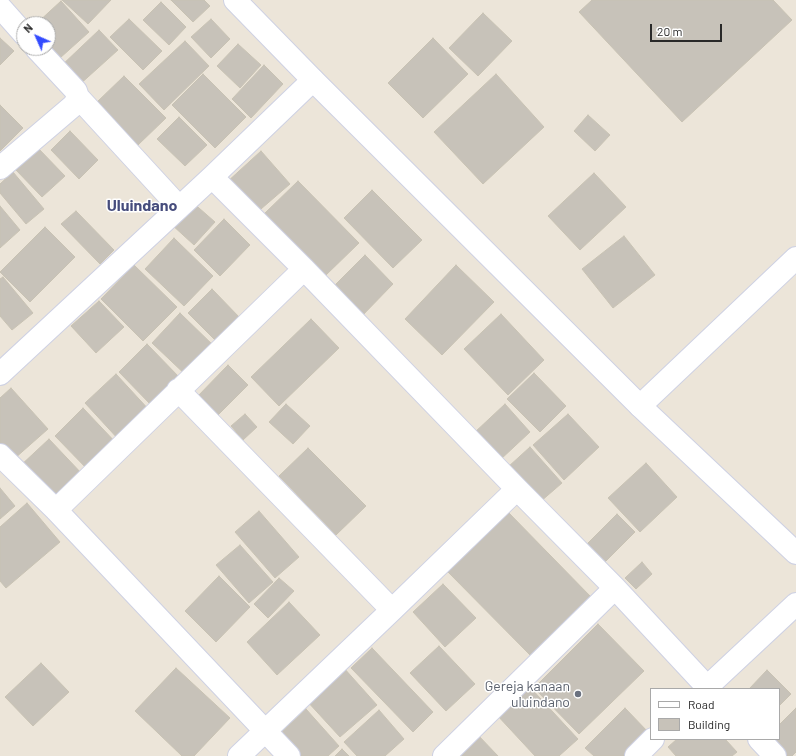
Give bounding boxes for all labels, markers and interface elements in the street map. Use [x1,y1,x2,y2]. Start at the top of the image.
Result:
north arrow [16,16,56,56]
scale bar [652,16,724,42]
text: N [21,21,35,35]
text: 20 m [657,24,683,38]
district label: Uluindano [107,196,177,216]
place label: Gereja kanaan uluindano [485,678,570,710]
legend [650,688,780,740]
marker: Gereja kanaan uluindano [573,689,583,699]
text: Road [688,697,715,711]
text: Building [688,717,730,731]

